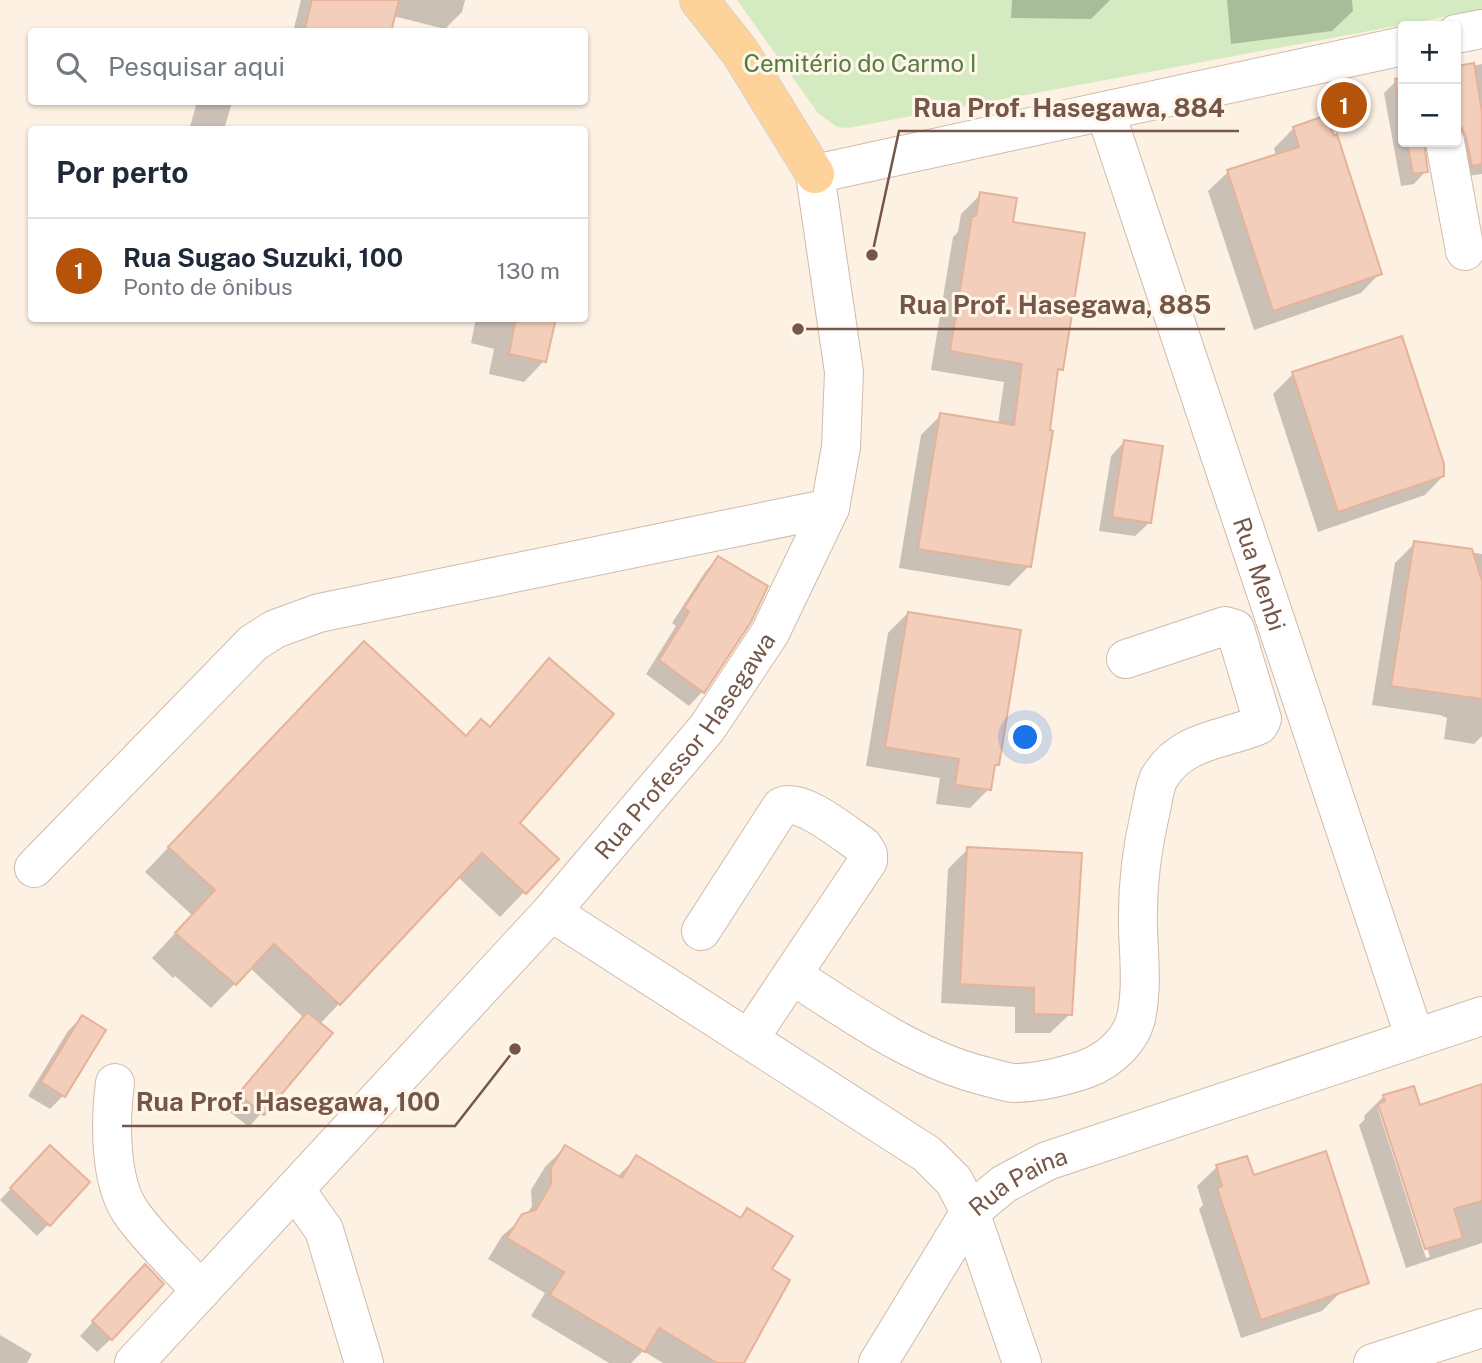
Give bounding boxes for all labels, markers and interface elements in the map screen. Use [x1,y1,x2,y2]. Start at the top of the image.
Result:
map controls [1398,21,1461,147]
button: + [1398,21,1461,84]
search box [28,28,588,105]
icon: search [52,48,90,86]
park label: Cemitério do Carmo I [743,49,977,77]
text: Pesquisar aqui [108,51,285,82]
pin: 1 [1321,79,1367,131]
callout: Rua Prof. Hasegawa, 884 [899,84,1239,131]
button: − [1398,84,1461,147]
text: Rua Prof. Hasegawa, 884 [913,92,1225,123]
text: Por perto [56,154,188,190]
text: Rua Sugao Suzuki, 100 [123,242,403,273]
text: 1 [74,257,84,284]
text: 130 m [497,257,560,284]
text: Ponto de ônibus [123,273,293,300]
callout: Rua Prof. Hasegawa, 885 [884,282,1225,329]
text: Rua Prof. Hasegawa, 885 [899,289,1211,320]
street label: Rua Menbi [1228,513,1292,634]
street label: Rua Professor Hasegawa [588,627,781,864]
your location [1008,720,1042,754]
callout: Rua Prof. Hasegawa, 100 [122,1079,455,1126]
text: Rua Prof. Hasegawa, 100 [136,1086,440,1117]
street label: Rua Paina [963,1141,1071,1221]

